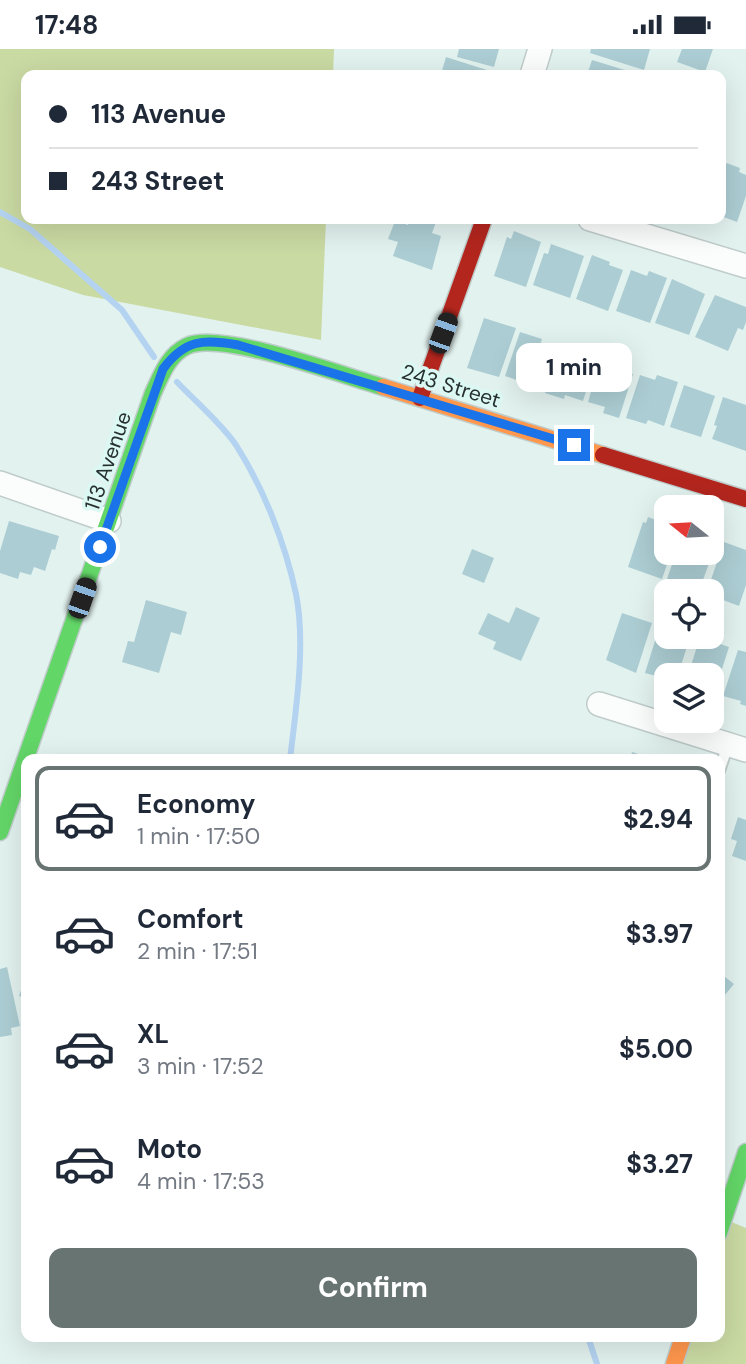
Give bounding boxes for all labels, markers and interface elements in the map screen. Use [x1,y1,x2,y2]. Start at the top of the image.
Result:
text: 17:48 [35,8,98,42]
text: 113 Avenue [91,97,226,131]
text: 243 Street [91,164,224,198]
car [426,310,461,356]
callout: 1 min [516,343,632,393]
text: 1 min [546,352,602,382]
street label: 243 Street [398,358,504,414]
street label: 113 Avenue [78,408,138,514]
route end [558,429,590,461]
north arrow [654,495,724,565]
map controls [654,495,724,733]
route start [84,531,116,563]
car [66,575,99,621]
button: locate [654,579,724,649]
button: layers [654,663,724,733]
icon: car [53,787,116,850]
text: Economy [137,787,255,821]
text: $2.94 [623,802,693,836]
text: 1 min · 17:50 [137,821,260,851]
icon: car [53,902,116,965]
text: Comfort [137,902,243,936]
text: $3.97 [626,917,693,951]
text: 2 min · 17:51 [137,936,258,966]
icon: car [53,1017,116,1080]
text: XL [137,1017,169,1051]
text: $5.00 [619,1032,693,1066]
text: 3 min · 17:52 [137,1051,264,1081]
icon: car [53,1132,116,1195]
text: Moto [137,1132,202,1166]
text: $3.27 [626,1147,693,1181]
text: 4 min · 17:53 [137,1166,265,1196]
button: Confirm [49,1248,697,1328]

